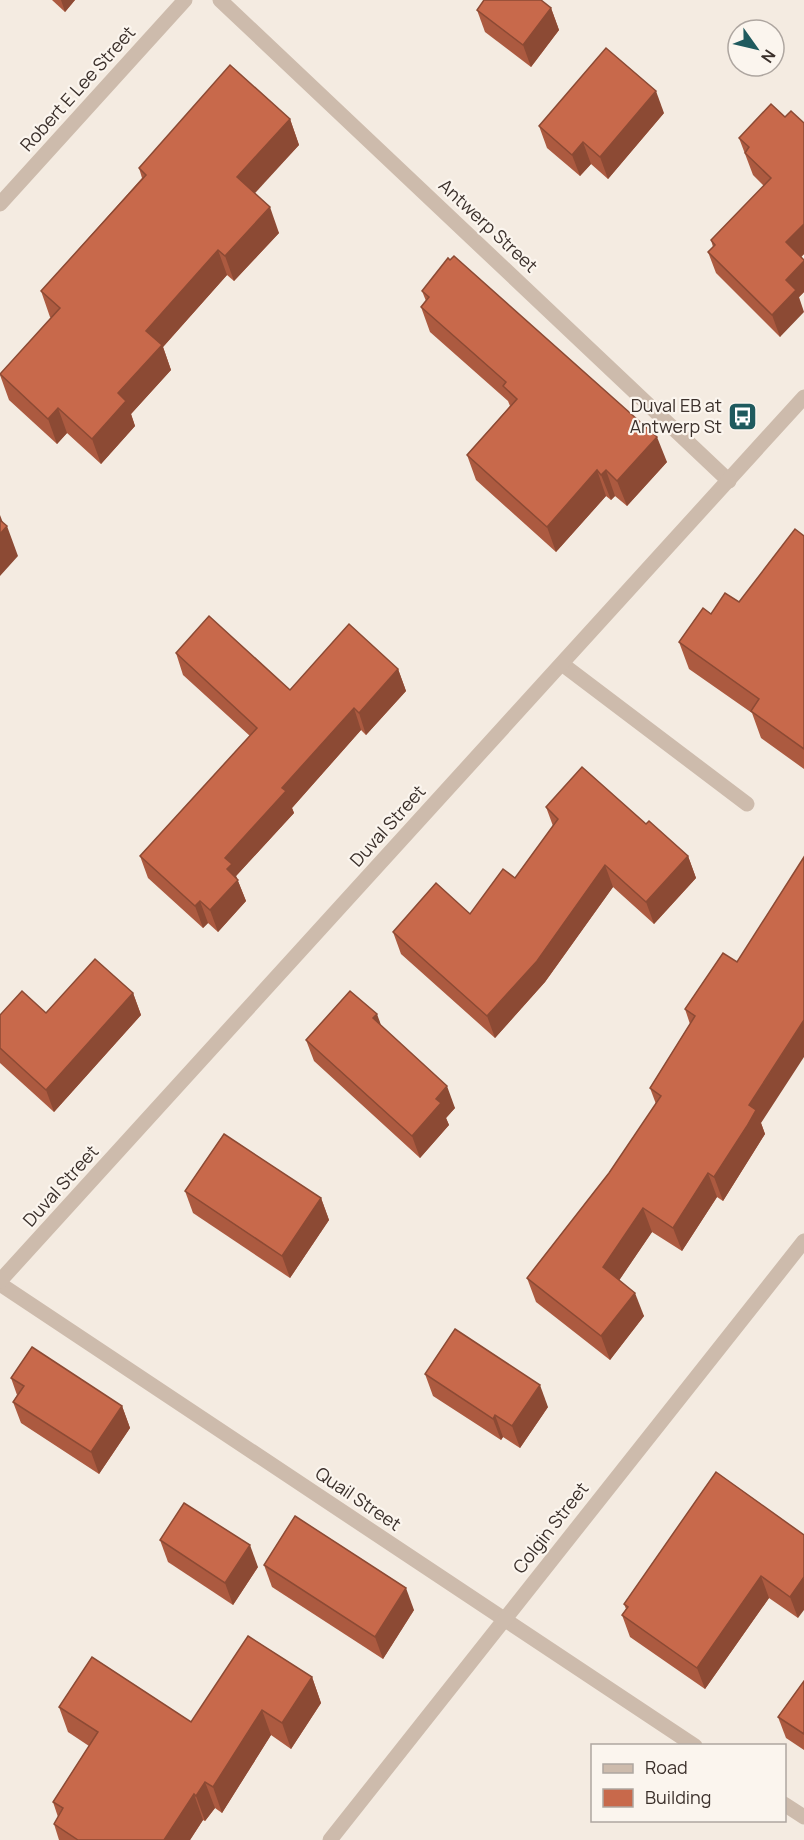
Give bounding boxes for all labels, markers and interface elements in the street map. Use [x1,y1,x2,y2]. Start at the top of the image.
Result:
north arrow [726,18,786,78]
street label: Robert E Lee Street [14,20,140,156]
text: N [756,45,781,67]
street label: Antwerp Street [434,173,543,277]
place label: Duval EB at Antwerp St [630,393,722,438]
bus stop icon: Duval EB at Antwerp St [727,400,759,432]
street label: Duval Street [344,779,430,871]
street label: Duval Street [17,1139,103,1231]
street label: Quail Street [311,1461,406,1536]
street label: Colgin Street [507,1477,593,1578]
legend [591,1744,786,1822]
text: Road [645,1755,688,1779]
text: Building [645,1785,711,1809]

